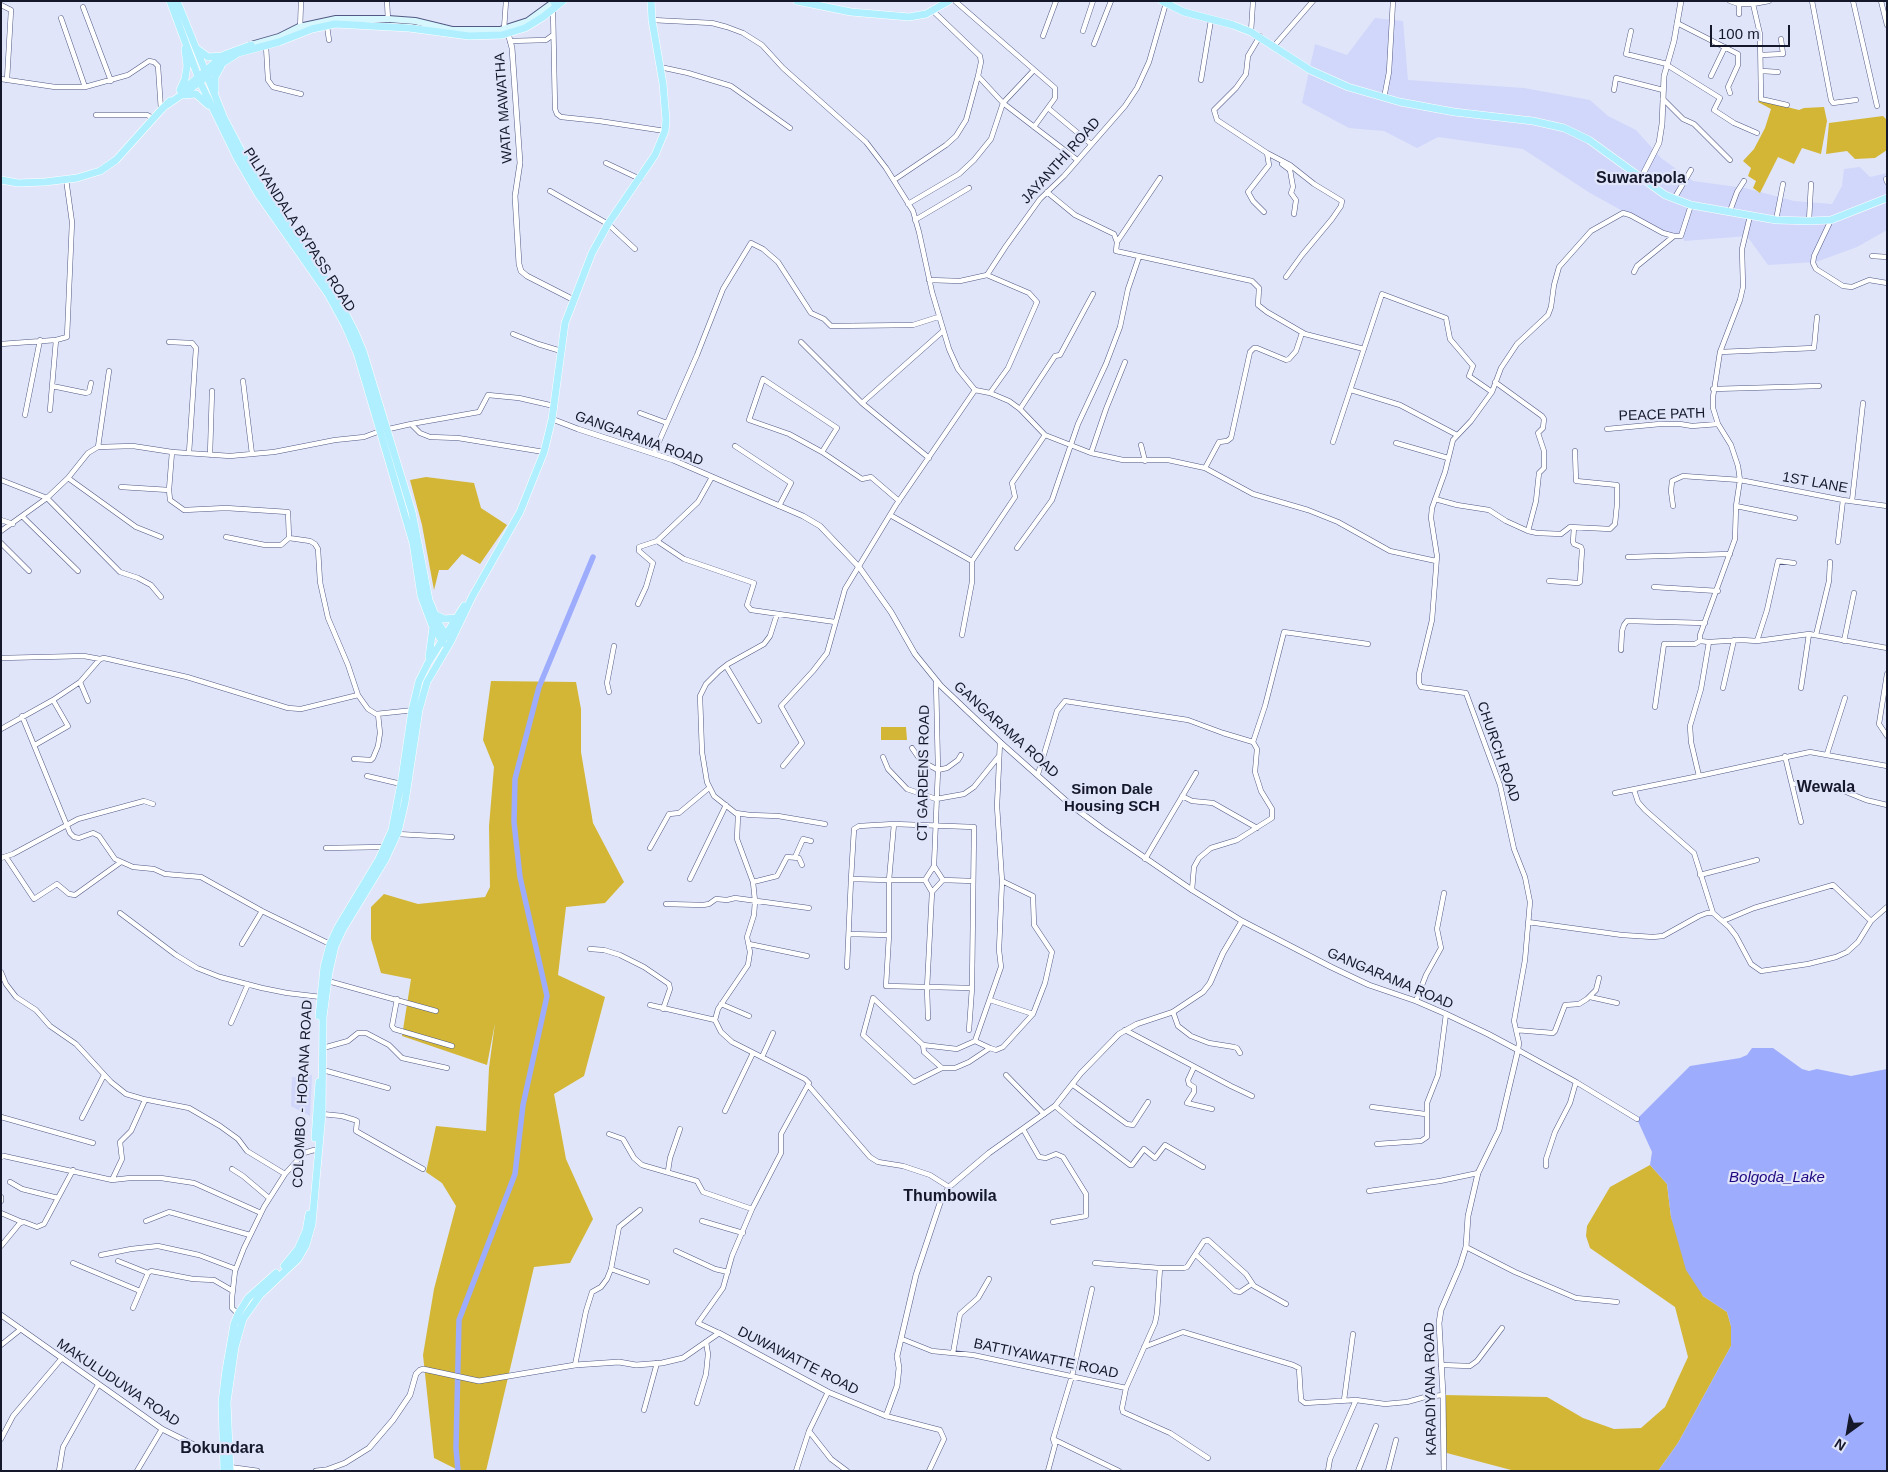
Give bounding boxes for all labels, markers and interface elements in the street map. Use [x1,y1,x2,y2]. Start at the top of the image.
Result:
scale bar [1713,15,1793,47]
text: 100 m [1718,25,1760,42]
street label: WATA MAWATHA [492,52,516,164]
street label: JAYANTHI ROAD [1018,115,1104,207]
street label: PILIYANDALA BYPASS ROAD [240,145,358,315]
district label: Suwarapola [1596,169,1686,189]
street label: PEACE PATH [1618,405,1706,425]
street label: GANGARAMA ROAD [573,408,705,470]
street label: 1ST LANE [1781,469,1849,497]
street label: GANGARAMA ROAD [950,678,1062,782]
street label: CHURCH ROAD [1473,700,1523,804]
street label: CT GARDENS ROAD [914,705,934,841]
district label: Wewala [1797,778,1855,798]
district label: Simon Dale Housing SCH [1064,781,1160,816]
street label: GANGARAMA ROAD [1324,945,1456,1013]
street label: COLOMBO - HORANA ROAD [290,1000,316,1188]
water label: Bolgoda_Lake [1729,1169,1825,1187]
district label: Thumbowila [903,1187,997,1207]
street label: KARADIYANA ROAD [1421,1322,1441,1456]
street label: DUWAWATTE ROAD [735,1323,861,1399]
street label: BATTIYAWATTE ROAD [972,1335,1120,1383]
street label: MAKULUDUWA ROAD [53,1336,183,1430]
north arrow [1823,1407,1873,1457]
text: N [1832,1435,1849,1454]
district label: Bokundara [180,1439,264,1459]

